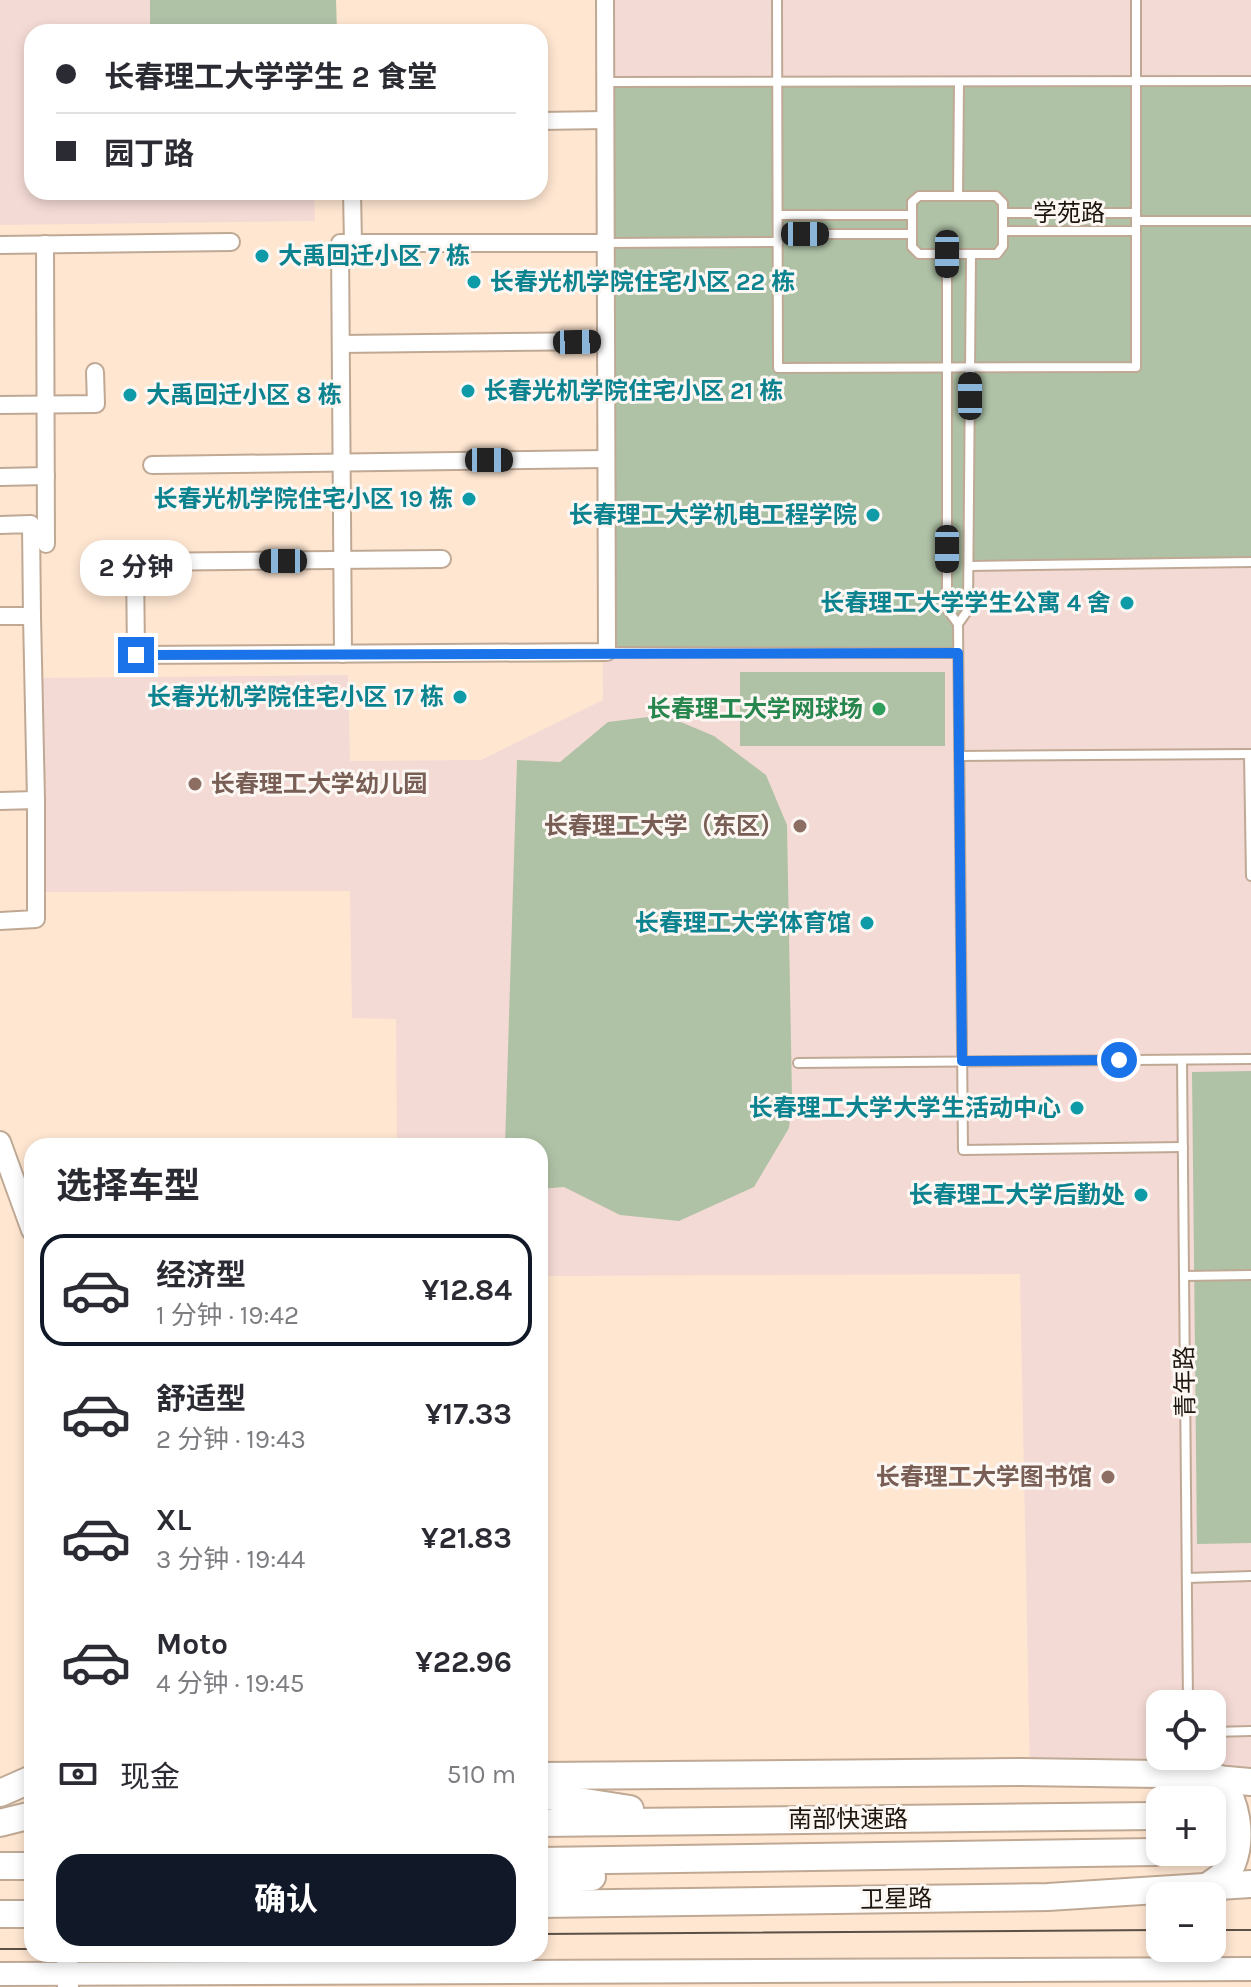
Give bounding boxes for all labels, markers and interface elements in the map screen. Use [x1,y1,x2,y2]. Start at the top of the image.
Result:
text: 长春理工大学学生 2 食堂 [104,59,437,95]
text: 园丁路 [104,136,194,172]
street label: 学苑路 [1033,199,1105,227]
car [781,222,829,246]
car [935,230,959,278]
place label: 大禹回迁小区 7 栋 [278,242,470,270]
marker: 大禹回迁小区 7 栋 [253,247,271,265]
place label: 长春光机学院住宅小区 22 栋 [490,268,795,296]
marker: 长春光机学院住宅小区 22 栋 [465,273,483,291]
car [553,330,601,354]
car [958,372,982,420]
place label: 长春光机学院住宅小区 21 栋 [484,377,783,405]
place label: 大禹回迁小区 8 栋 [146,381,342,409]
marker: 长春光机学院住宅小区 21 栋 [459,382,477,400]
marker: 大禹回迁小区 8 栋 [121,386,139,404]
car [465,448,513,472]
place label: 长春光机学院住宅小区 19 栋 [154,485,453,513]
marker: 长春光机学院住宅小区 19 栋 [460,490,478,508]
place label: 长春理工大学机电工程学院 [569,501,857,529]
marker: 长春理工大学机电工程学院 [864,506,882,524]
car [935,525,959,573]
callout: 2 分钟 [80,539,192,595]
car [259,549,307,573]
text: 2 分钟 [99,552,173,583]
place label: 长春理工大学学生公寓 4 舍 [821,589,1111,617]
marker: 长春理工大学学生公寓 4 舍 [1118,594,1136,612]
route end [118,637,154,673]
place label: 长春光机学院住宅小区 17 栋 [147,683,444,711]
marker: 长春光机学院住宅小区 17 栋 [451,688,469,706]
place label: 长春理工大学网球场 [647,695,863,723]
marker: 长春理工大学网球场 [870,700,888,718]
place label: 长春理工大学幼儿园 [211,770,427,798]
marker: 长春理工大学幼儿园 [186,775,204,793]
place label: 长春理工大学（东区） [544,812,784,840]
marker: 长春理工大学（东区） [791,817,809,835]
place label: 长春理工大学体育馆 [635,909,851,937]
marker: 长春理工大学体育馆 [858,914,876,932]
route start [1101,1042,1137,1078]
place label: 长春理工大学大学生活动中心 [749,1094,1061,1122]
marker: 长春理工大学大学生活动中心 [1068,1099,1086,1117]
text: 选择车型 [56,1165,200,1207]
place label: 长春理工大学后勤处 [909,1181,1125,1209]
marker: 长春理工大学后勤处 [1132,1186,1150,1204]
icon: car [60,1254,132,1326]
text: 经济型 [156,1257,246,1293]
text: ¥12.84 [422,1272,512,1308]
text: 1 分钟 · 19:42 [156,1300,299,1331]
street label: 青年路 [1170,1346,1200,1418]
icon: car [60,1378,132,1450]
text: 舒适型 [156,1381,246,1417]
text: ¥17.33 [425,1396,512,1432]
text: 2 分钟 · 19:43 [156,1424,306,1455]
place label: 长春理工大学图书馆 [876,1463,1092,1491]
marker: 长春理工大学图书馆 [1099,1468,1117,1486]
icon: car [60,1502,132,1574]
text: XL [156,1502,191,1538]
text: ¥21.83 [421,1520,512,1556]
text: 3 分钟 · 19:44 [156,1544,305,1575]
icon: car [60,1626,132,1698]
text: Moto [156,1626,228,1662]
text: ¥22.96 [415,1644,512,1680]
text: 4 分钟 · 19:45 [156,1668,305,1699]
map controls [1146,1690,1226,1962]
button: locate [1146,1690,1226,1770]
icon: cash [56,1752,100,1796]
text: 现金 [120,1759,180,1795]
text: 510 m [447,1759,516,1790]
button: + [1146,1786,1226,1866]
street label: 南部快速路 [788,1805,908,1833]
button: 确认 [56,1854,516,1946]
button: − [1146,1882,1226,1962]
street label: 卫星路 [860,1884,932,1914]

